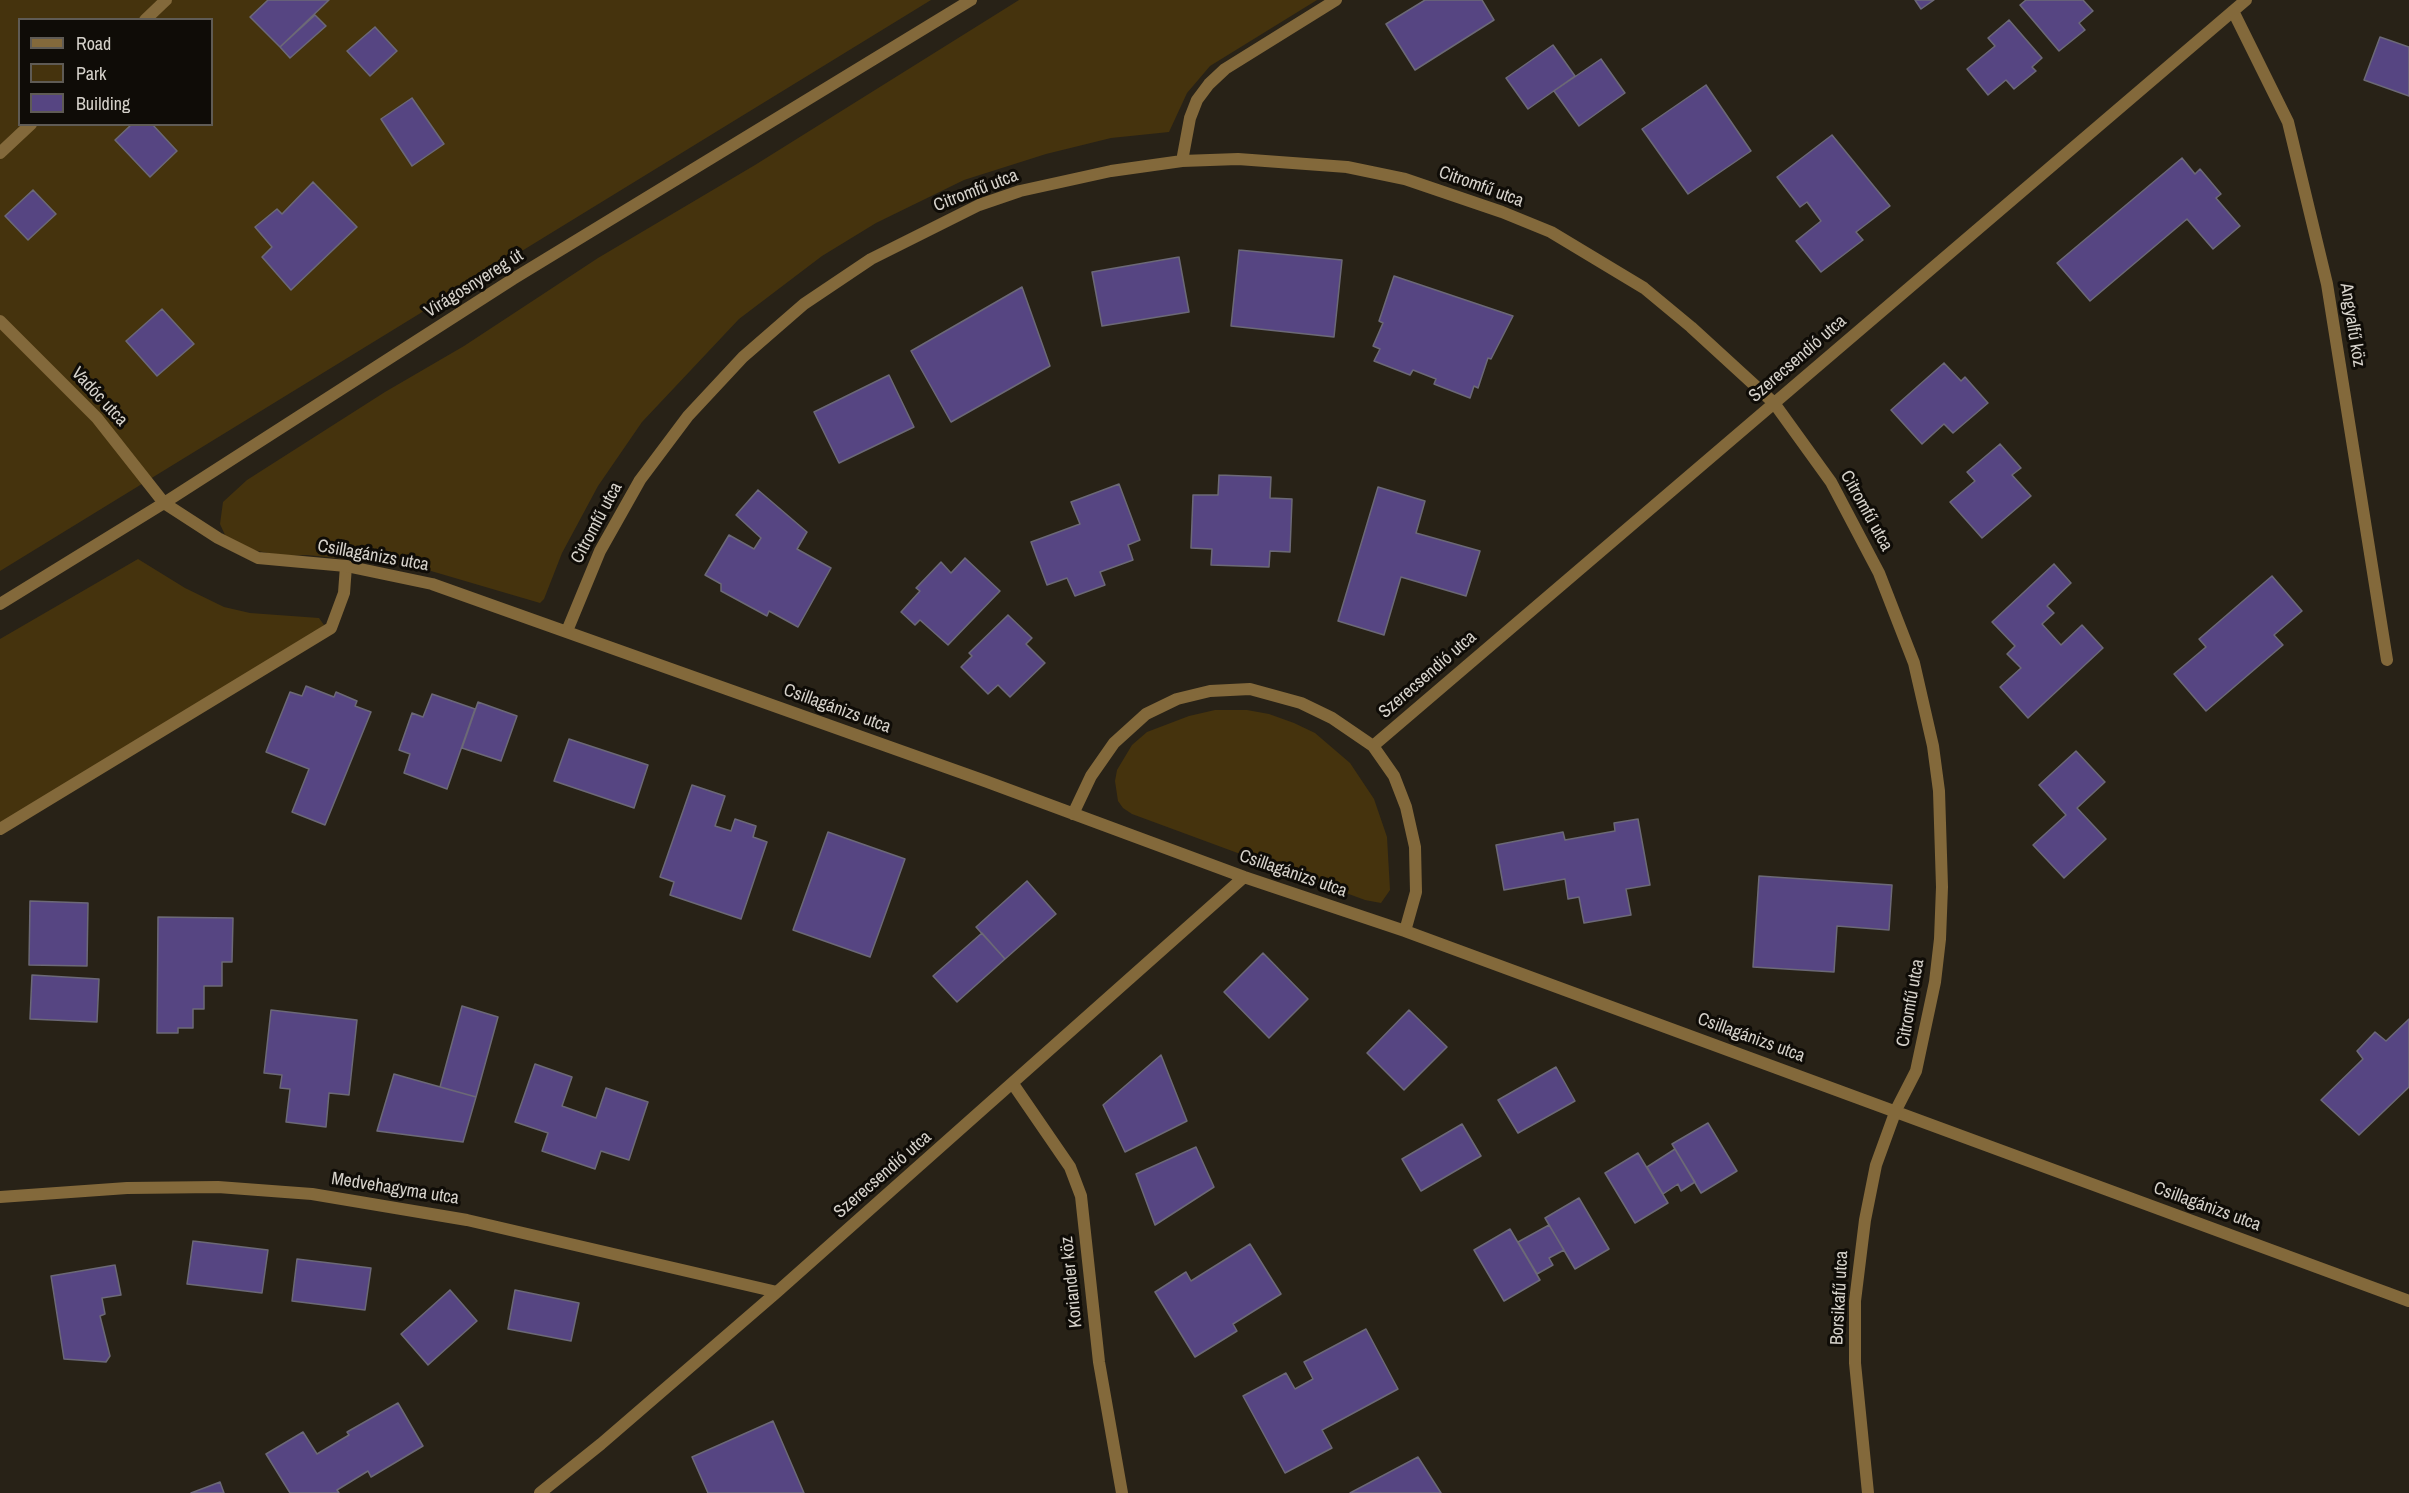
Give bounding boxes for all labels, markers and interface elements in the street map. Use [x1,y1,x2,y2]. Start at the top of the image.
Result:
legend [18,18,213,126]
text: Road [76,31,111,56]
text: Park [76,61,106,86]
text: Building [76,91,130,116]
street label: Citromfű utca [1436,162,1526,212]
street label: Citromfű utca [931,165,1021,217]
street label: Virágosnyereg út [421,245,527,323]
street label: Angyalfű köz [2335,282,2369,368]
street label: Szerecsendió utca [1745,311,1851,407]
street label: Vadóc utca [66,363,132,431]
street label: Citromfű utca [1835,467,1897,555]
street label: Citromfű utca [567,479,627,567]
street label: Csillagánizs utca [316,536,430,576]
street label: Szerecsendió utca [1375,627,1481,723]
street label: Csillagánizs utca [780,680,894,738]
street label: Csillagánizs utca [1236,845,1350,903]
street label: Citromfű utca [1893,957,1929,1049]
street label: Csillagánizs utca [1694,1009,1808,1067]
street label: Szerecsendió utca [830,1127,936,1223]
street label: Medvehagyma utca [330,1168,460,1210]
street label: Csillagánizs utca [2150,1178,2264,1236]
street label: Koriander köz [1056,1235,1088,1329]
street label: Borsikafű utca [1827,1250,1853,1346]

